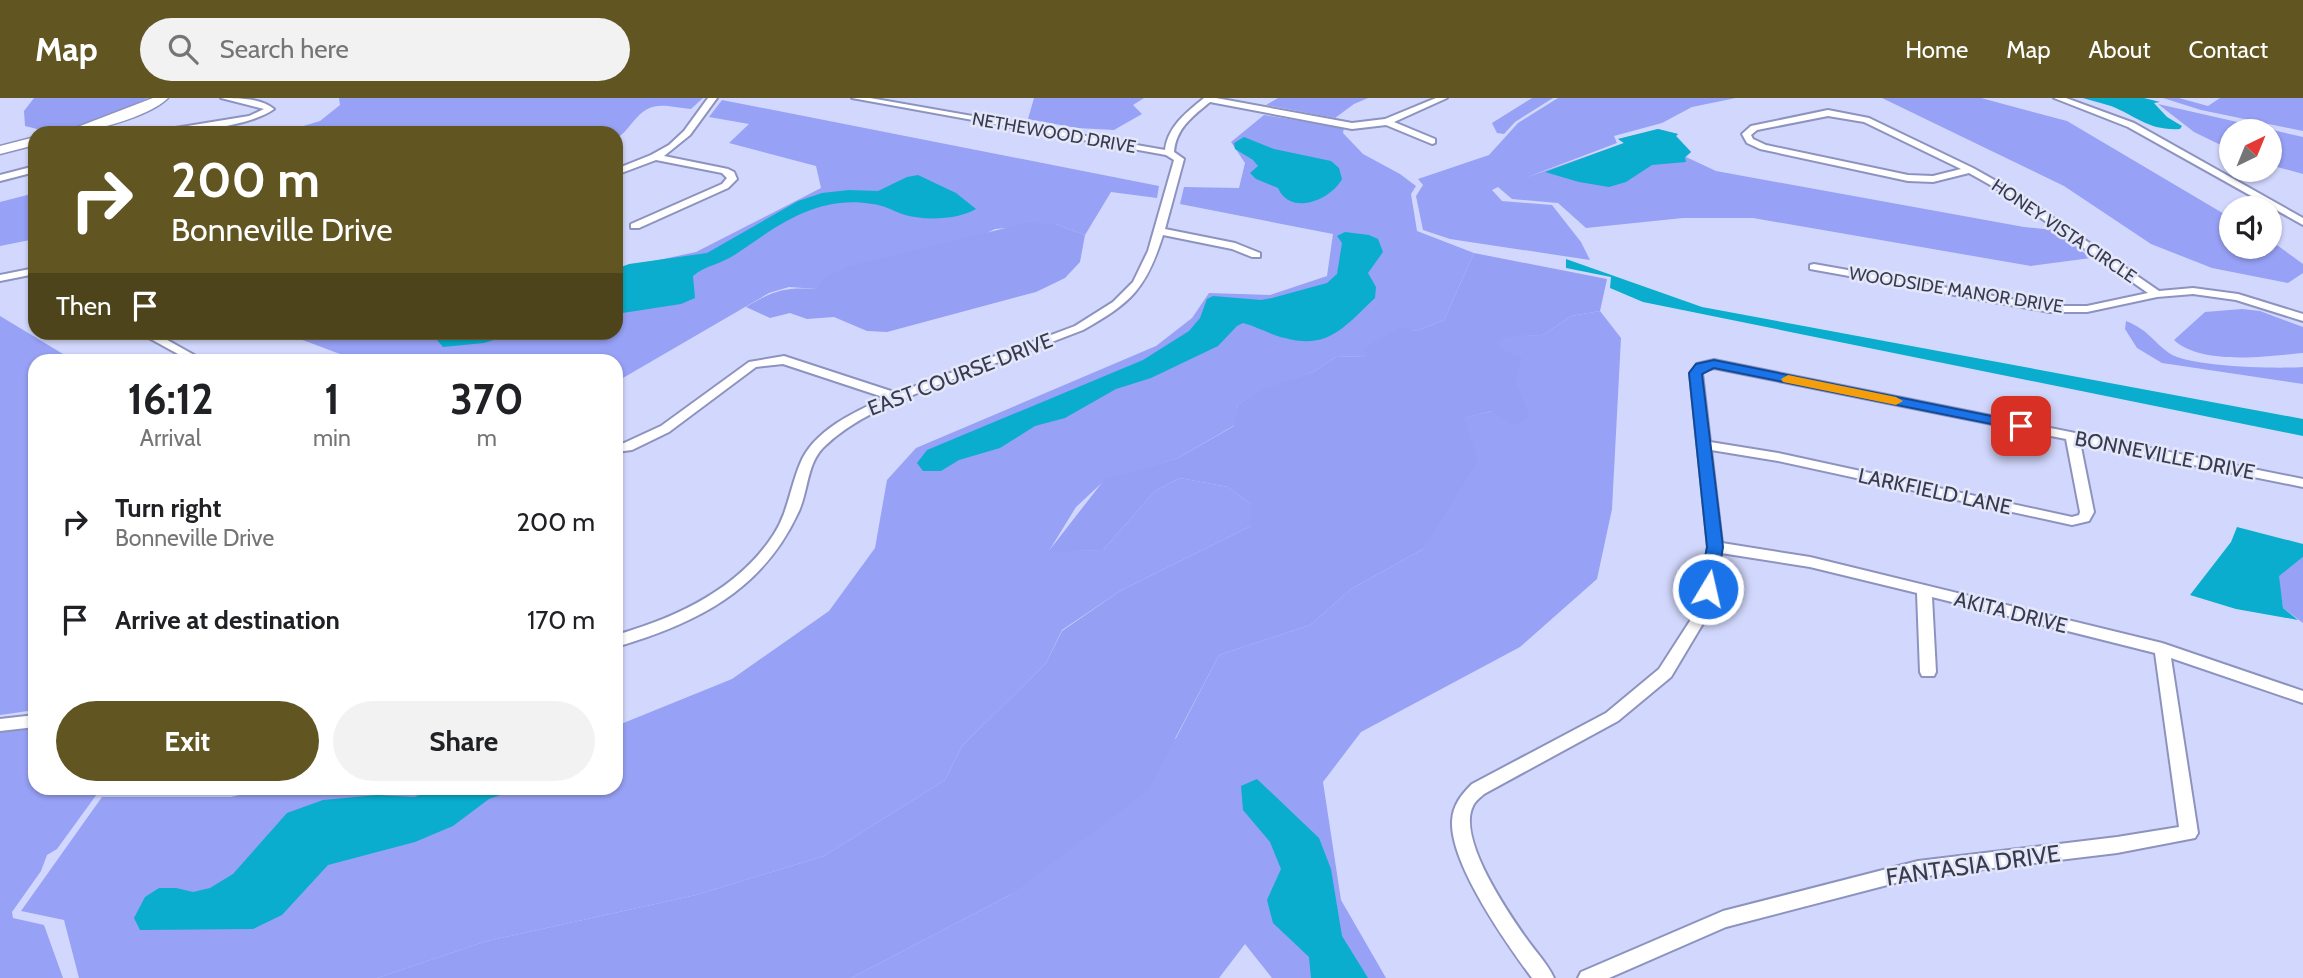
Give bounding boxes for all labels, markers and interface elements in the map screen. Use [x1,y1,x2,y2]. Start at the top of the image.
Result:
search box [140,18,630,81]
text: Map [35,29,98,69]
icon: search [164,30,202,68]
text: Search here [220,33,349,65]
text: Home [1905,35,1968,64]
text: Map [2006,35,2051,64]
text: About [2089,35,2151,64]
text: Contact [2189,35,2268,64]
street label: NETHEWOOD DRIVE [970,108,1138,158]
north arrow [2219,119,2282,182]
map controls [2219,119,2282,259]
text: 200 m [171,150,320,209]
icon: right [56,154,147,245]
street label: HONEY VISTA CIRCLE [1987,174,2141,288]
button: sound [2219,196,2282,259]
text: Bonneville Drive [171,210,393,249]
street label: WOODSIDE MANOR DRIVE [1847,262,2065,318]
icon: arrive [126,287,164,325]
text: Then [56,290,112,322]
street label: EAST COURSE DRIVE [864,327,1056,421]
text: 16:12 [127,373,214,425]
text: 1 [324,373,340,425]
text: 370 [450,373,524,425]
pin [1991,396,2051,456]
icon: arrive [2002,407,2040,445]
text: Arrival [140,424,201,452]
text: min [313,424,351,452]
text: m [477,424,497,452]
street label: BONNEVILLE DRIVE [2073,425,2257,485]
street label: LARKFIELD LANE [1856,463,2014,519]
text: Turn right [115,492,221,524]
icon: right [56,503,94,541]
text: 200 m [516,506,595,538]
text: Bonneville Drive [115,524,274,552]
position arrow [1671,552,1745,626]
street label: AKITA DRIVE [1952,586,2070,638]
icon: arrive [56,601,94,639]
text: Arrive at destination [115,604,340,636]
text: 170 m [527,604,595,636]
button: Exit [56,701,319,781]
button: Share [333,701,595,781]
street label: FANTASIA DRIVE [1884,838,2062,892]

